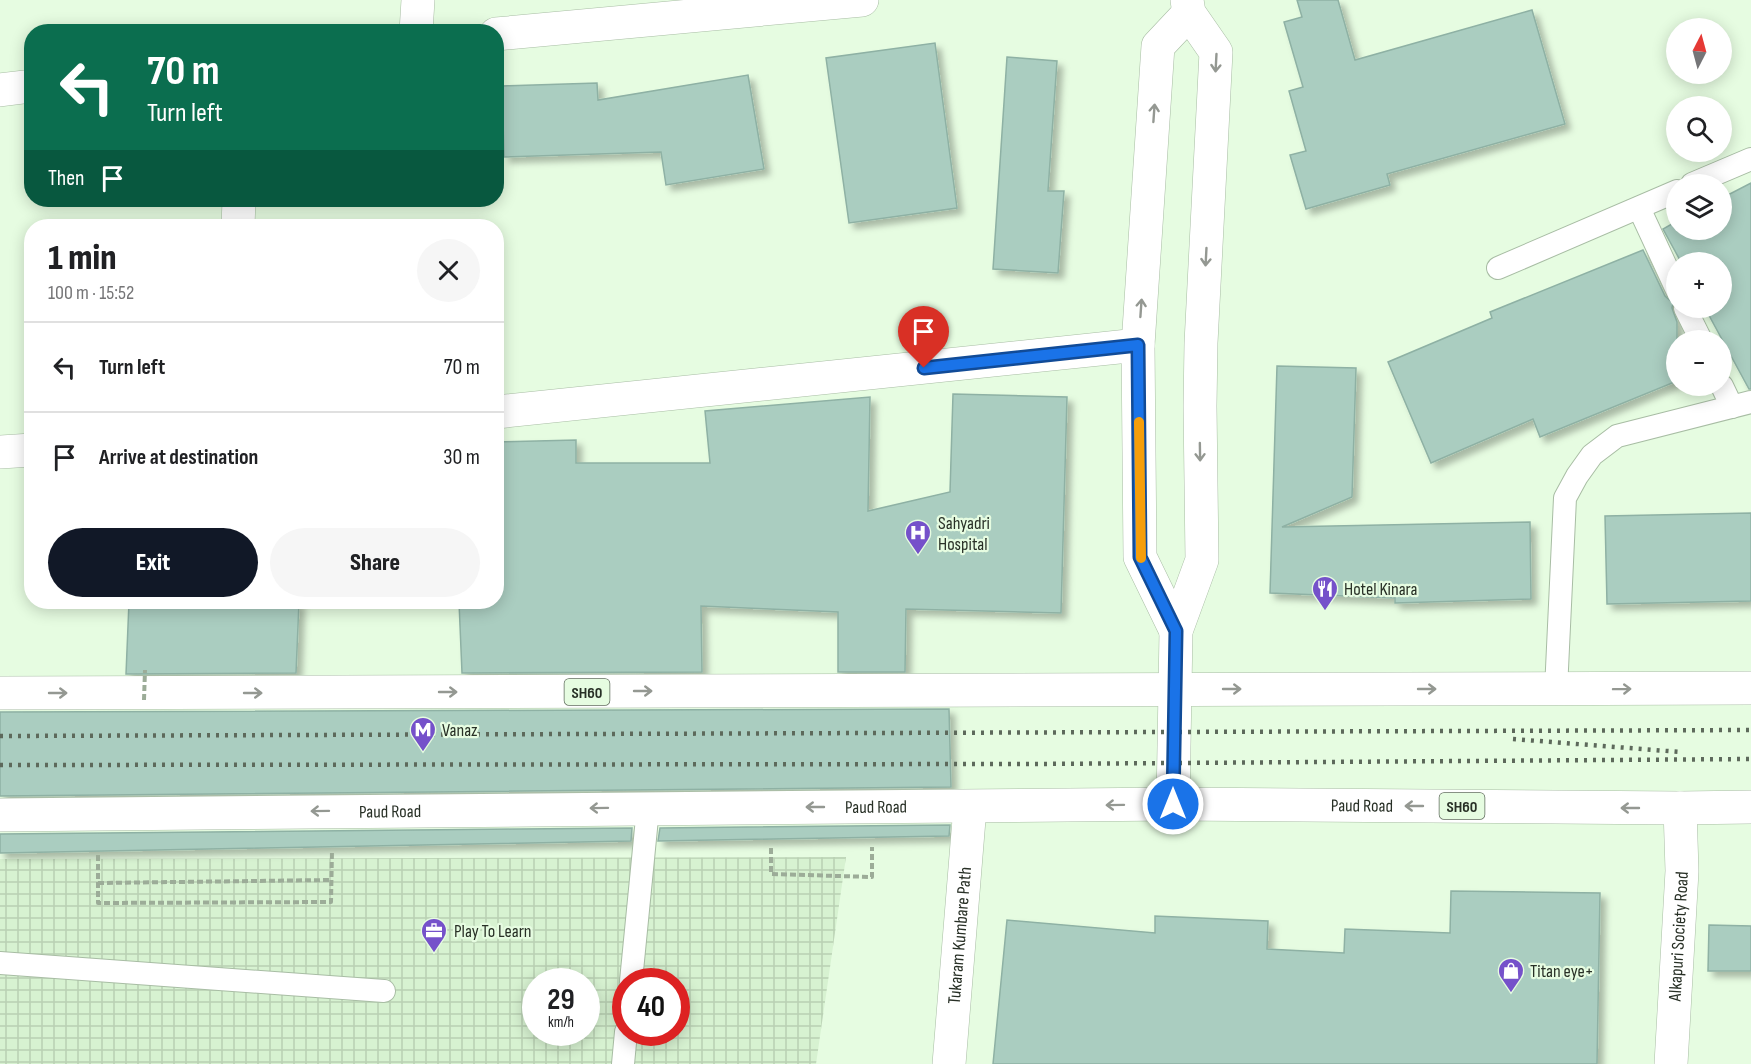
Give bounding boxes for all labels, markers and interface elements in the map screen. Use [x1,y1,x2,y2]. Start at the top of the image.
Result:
north arrow [1666,18,1732,84]
map controls [1666,18,1732,396]
text: 70 m [147,46,220,97]
icon: left [48,48,126,126]
one-way arrow [1210,52,1221,72]
button: search [1666,96,1732,162]
text: Turn left [147,97,223,129]
one-way arrow [1149,103,1160,123]
icon: arrive [96,162,129,195]
text: Then [48,165,84,192]
button: layers [1666,174,1732,240]
text: 1 min [48,237,116,280]
button: close [417,239,480,302]
one-way arrow [1200,247,1211,267]
button: + [1666,252,1732,318]
text: 100 m · 15:52 [48,281,134,305]
one-way arrow [1135,298,1146,318]
pin [898,306,949,368]
icon: arrive [907,315,940,348]
button: − [1666,330,1732,396]
icon: left [48,351,81,384]
text: Turn left [99,354,165,381]
text: 70 m [444,354,480,381]
icon: arrive [48,441,81,474]
one-way arrow [1195,442,1206,462]
text: Arrive at destination [99,444,258,471]
text: 30 m [443,444,480,471]
place label: Sahyadri Hospital [938,513,990,555]
hospital icon: Sahyadri Hospital [903,518,933,556]
button: Exit [48,528,258,597]
button: Share [270,528,480,597]
restaurant icon: Hotel Kinara [1310,574,1340,612]
place label: Hotel Kinara [1344,579,1417,600]
road number: SH60 [564,679,610,705]
one-way arrow [1222,683,1242,695]
one-way arrow [1417,683,1437,695]
one-way arrow [1612,683,1632,695]
one-way arrow [633,685,653,697]
one-way arrow [438,686,458,698]
one-way arrow [48,687,68,699]
one-way arrow [243,687,263,699]
metro station icon: Vanaz [408,715,438,753]
place label: Vanaz [442,720,478,741]
position arrow [1141,772,1205,836]
road number: SH60 [1440,793,1484,819]
street label: Paud Road [1331,795,1393,817]
street label: Paud Road [845,796,907,818]
one-way arrow [1105,799,1125,811]
one-way arrow [1404,800,1424,812]
street label: Paud Road [359,801,421,823]
one-way arrow [805,801,825,813]
one-way arrow [1620,802,1640,814]
one-way arrow [589,803,609,814]
one-way arrow [310,806,330,817]
street label: Tukaram Kumbare Path [944,866,976,1005]
street label: Alkapuri Society Road [1665,871,1693,1003]
office icon: Play To Learn [419,916,449,954]
place label: Play To Learn [454,921,532,942]
shop icon: Titan eye+ [1496,956,1526,994]
place label: Titan eye+ [1530,961,1594,982]
speed limit sign: 40 [612,968,690,1046]
text: 29 [547,982,575,1018]
text: km/h [548,1013,574,1032]

